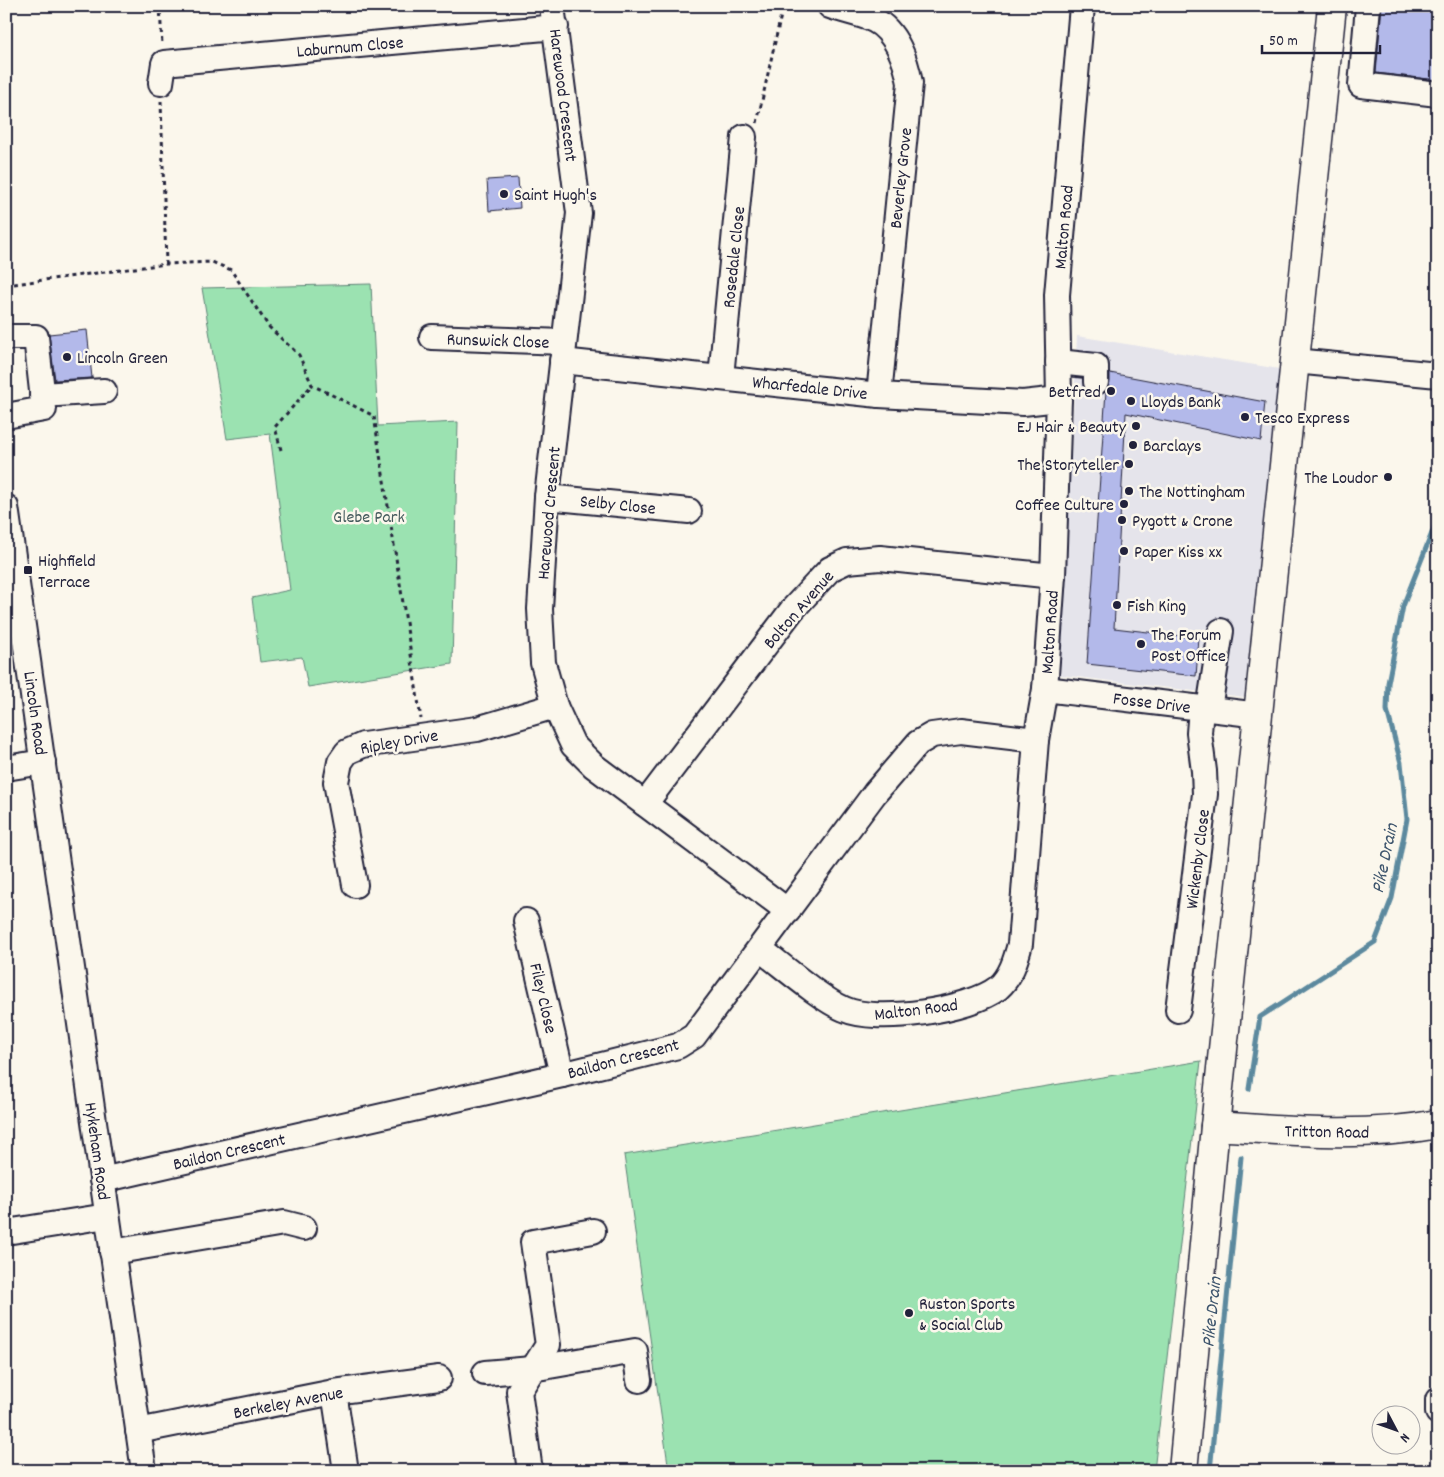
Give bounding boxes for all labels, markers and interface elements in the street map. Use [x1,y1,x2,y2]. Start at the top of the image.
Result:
scale bar [1262,22,1379,54]
street label: Harewood Crescent [541,27,582,163]
street label: Laburnum Close [296,31,405,66]
text: 50 m [1269,31,1298,53]
street label: Beverley Grove [885,126,920,230]
place label: Saint Hugh's [514,184,597,209]
street label: Malton Road [1049,184,1082,270]
marker: Saint Hugh's [498,188,510,200]
street label: Rosedale Close [718,205,753,309]
street label: Runswick Close [446,328,550,357]
place label: Lincoln Green [77,347,168,372]
marker: Lincoln Green [61,351,73,363]
street label: Wharfedale Drive [751,371,869,408]
place label: Betfred [1049,381,1101,406]
marker: Betfred [1105,385,1117,397]
place label: Lloyds Bank [1141,391,1221,416]
marker: Lloyds Bank [1125,395,1137,407]
place label: Tesco Express [1255,407,1350,432]
marker: Tesco Express [1239,411,1251,423]
place label: EJ Hair & Beauty [1017,416,1127,441]
marker: EJ Hair & Beauty [1130,420,1142,432]
place label: Barclays [1143,435,1201,460]
marker: Barclays [1127,439,1139,451]
street label: Harewood Crescent [532,445,569,581]
place label: The Storyteller [1017,454,1119,479]
marker: The Storyteller [1123,458,1135,470]
place label: The Loudor [1304,467,1378,492]
marker: The Loudor [1382,471,1394,483]
place label: The Nottingham [1139,481,1245,506]
marker: The Nottingham [1123,485,1135,497]
street label: Selby Close [579,490,657,523]
place label: Coffee Culture [1015,494,1114,519]
marker: Coffee Culture [1118,498,1130,510]
park label: Glebe Park [333,506,405,531]
place label: Pygott & Crone [1132,510,1233,535]
marker: Pygott & Crone [1116,514,1128,526]
place label: Paper Kiss xx [1134,541,1222,566]
marker: Paper Kiss xx [1118,545,1130,557]
place label: Highfield Terrace [38,550,96,596]
marker: Highfield Terrace [22,564,34,576]
street label: Bolton Avenue [759,566,841,656]
street label: Malton Road [1036,589,1067,675]
place label: Fish King [1127,595,1186,620]
marker: Fish King [1111,599,1123,611]
place label: The Forum Post Office [1151,624,1226,670]
marker: The Forum Post Office [1135,638,1147,650]
street label: Lincoln Road [15,670,52,757]
street label: Fosse Drive [1112,687,1192,722]
street label: Ripley Drive [359,724,440,763]
street label: Wickenby Close [1181,808,1218,911]
water label: Pike Drain [1366,820,1407,896]
street label: Filey Close [521,961,562,1036]
street label: Malton Road [873,994,960,1029]
street label: Baildon Crescent [565,1033,683,1087]
street label: Hykeham Road [76,1101,115,1202]
street label: Tritton Road [1284,1120,1369,1147]
street label: Baildon Crescent [171,1128,289,1179]
water label: Pike Drain [1196,1275,1231,1349]
place label: Ruston Sports & Social Club [919,1293,1015,1339]
marker: Ruston Sports & Social Club [903,1307,915,1319]
street label: Berkeley Avenue [231,1382,346,1427]
north arrow [1372,1404,1422,1454]
text: N [1394,1428,1414,1446]

